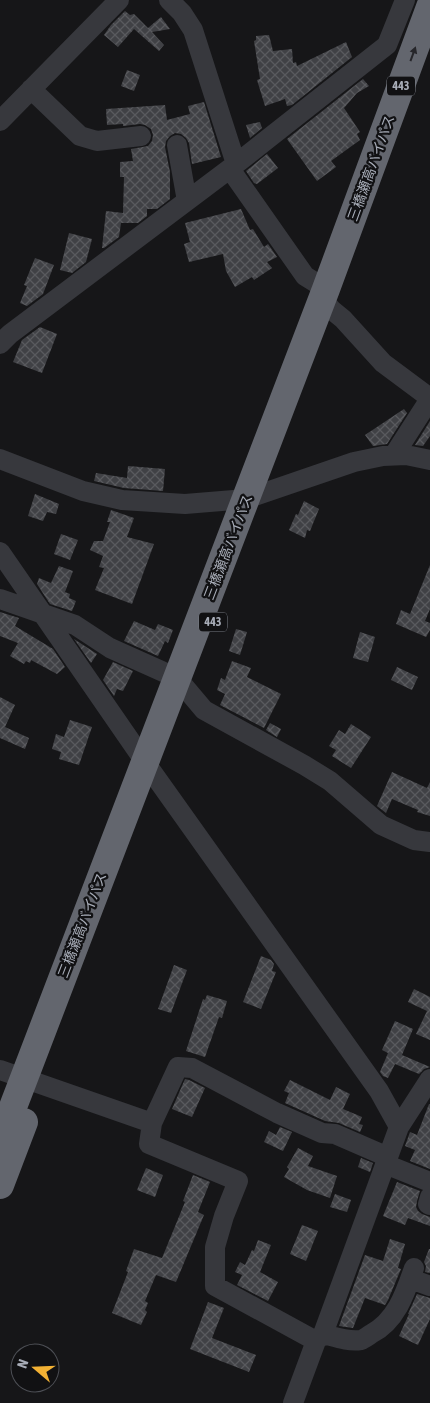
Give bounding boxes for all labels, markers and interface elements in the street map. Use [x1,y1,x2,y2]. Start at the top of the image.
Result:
one-way arrow [410,46,417,61]
road number: 443 [387,76,415,95]
street label: 三橋瀬高バイパス [344,113,398,223]
street label: 三橋瀬高バイパス [201,492,255,602]
road number: 443 [199,612,227,632]
street label: 三橋瀬高バイパス [55,870,109,980]
north arrow [10,1343,60,1393]
text: N [14,1357,32,1370]

